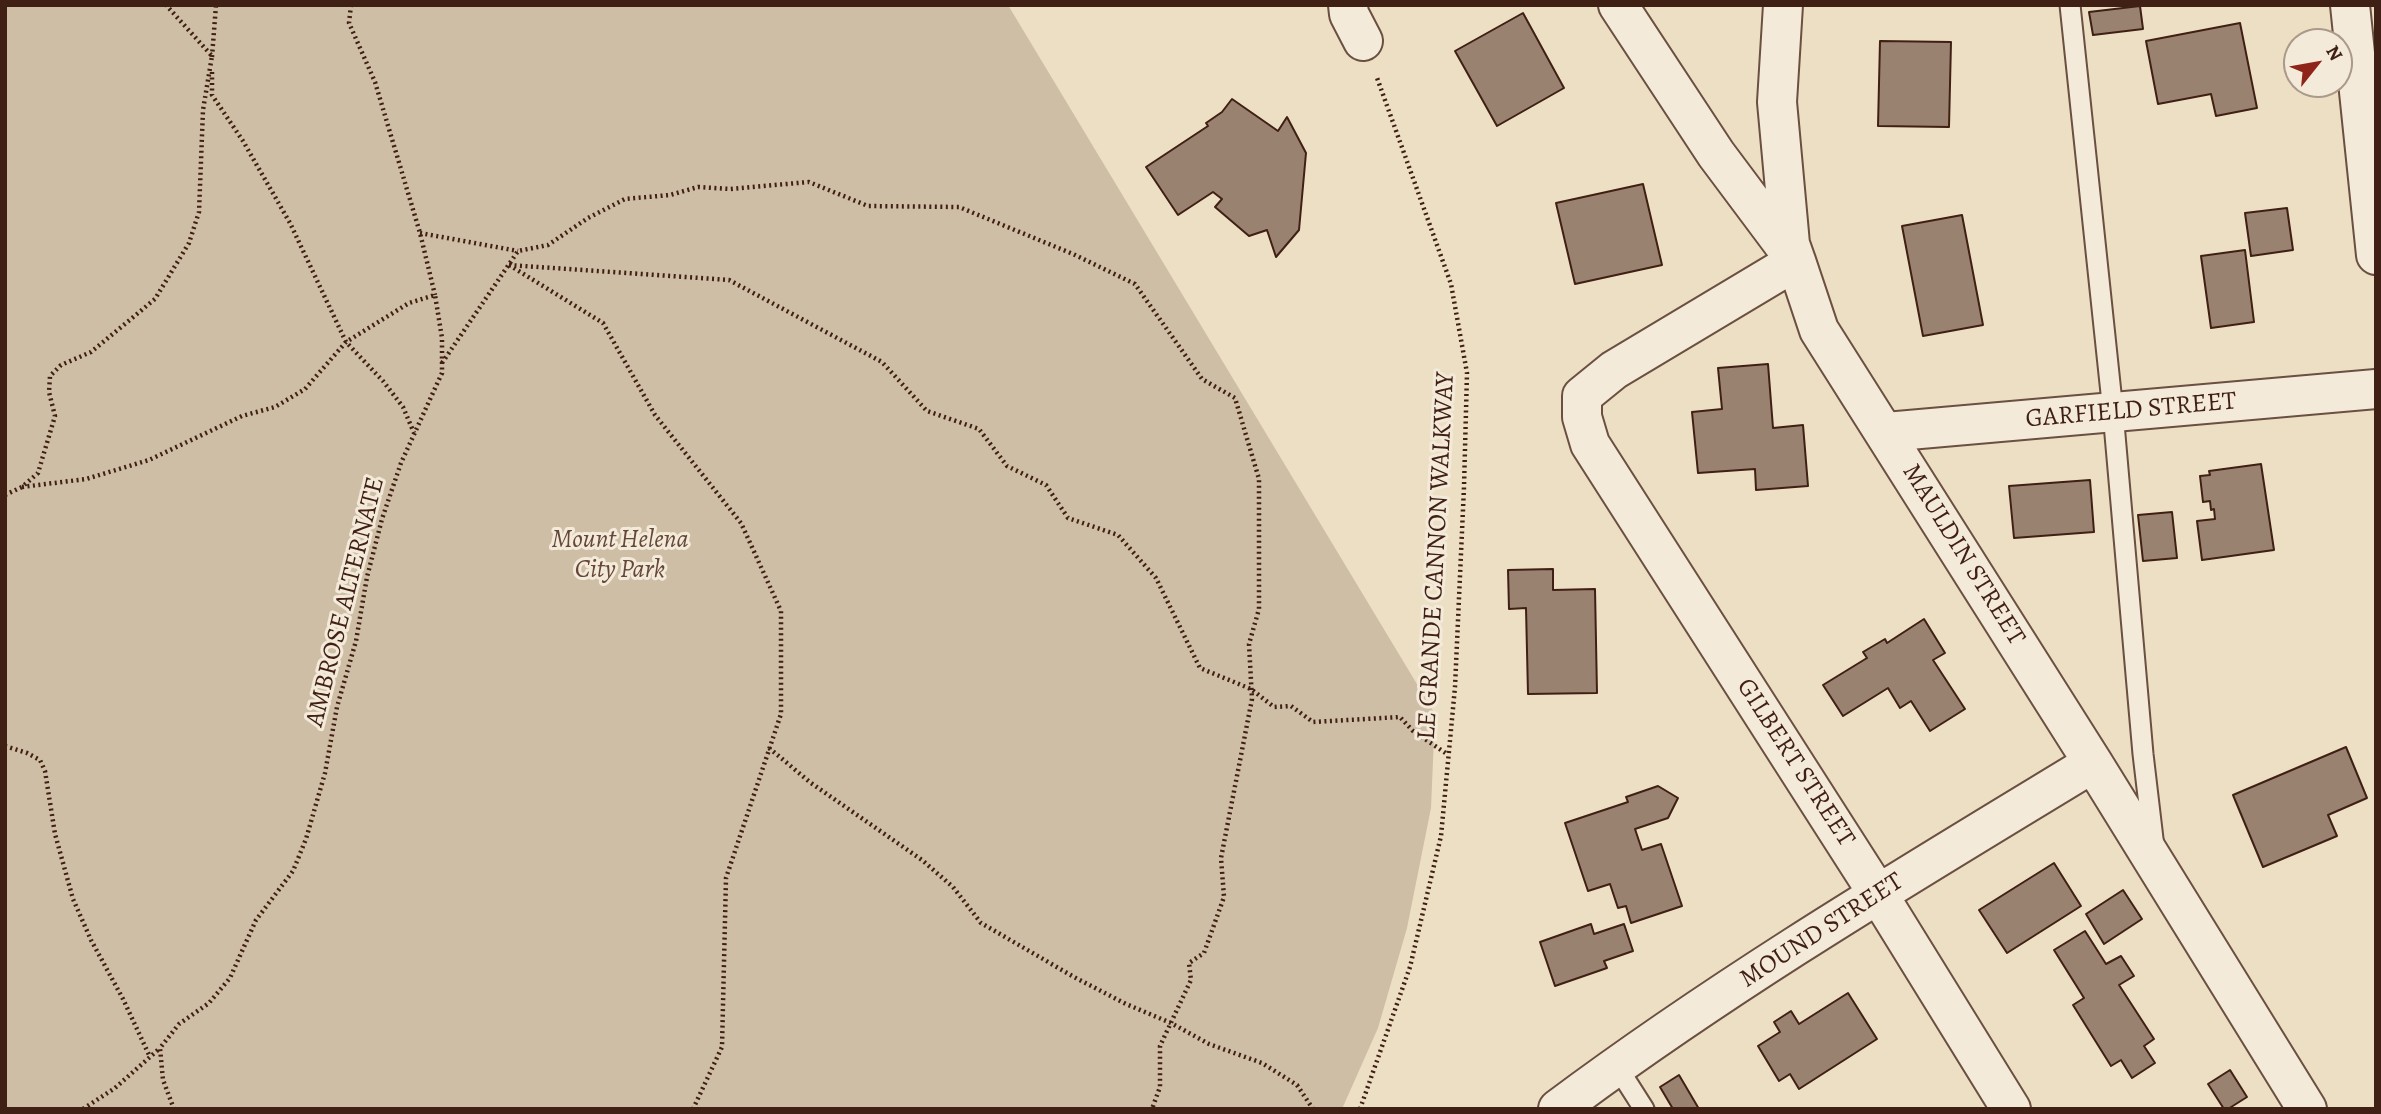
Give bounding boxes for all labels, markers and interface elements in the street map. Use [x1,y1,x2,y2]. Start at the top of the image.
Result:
north arrow [2283,28,2353,98]
text: N [2320,41,2349,66]
street label: LE GRANDE CANNON WALKWAY [1412,371,1462,741]
street label: GARFIELD STREET [2024,386,2238,436]
street label: MAULDIN STREET [1895,459,2031,651]
street label: AMBROSE ALTERNATE [300,474,392,730]
park label: Mount Helena City Park [552,525,688,586]
street label: GILBERT STREET [1729,673,1861,853]
street label: MOUND STREET [1735,867,1909,995]

